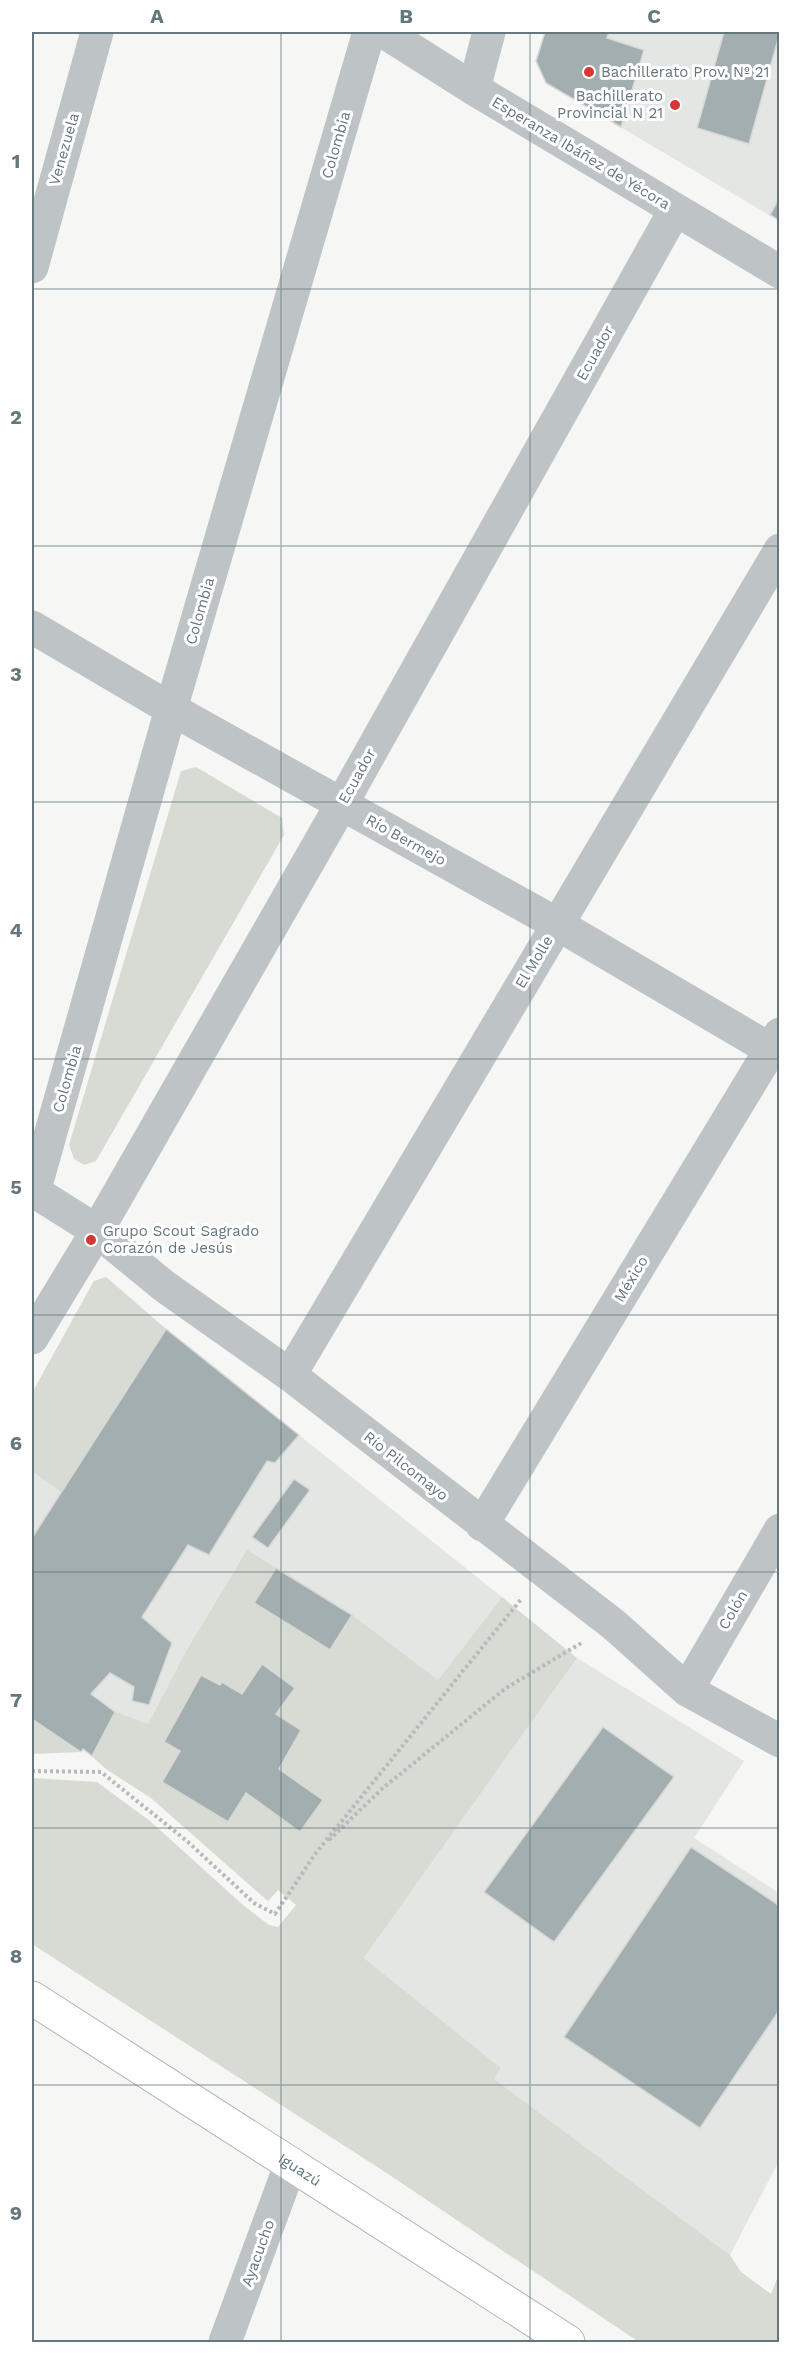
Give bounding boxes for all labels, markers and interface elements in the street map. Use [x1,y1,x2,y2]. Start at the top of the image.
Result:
text: A [150,4,164,28]
text: B [399,4,413,28]
text: C [647,4,661,28]
place label: Bachillerato Prov. Nº 21 [601,63,769,81]
marker: Bachillerato Prov. Nº 21 [582,65,596,79]
place label: Bachillerato Provincial N 21 [557,87,663,122]
street label: Esperanza Ibáñez de Yécora [489,93,674,214]
marker: Bachillerato Provincial N 21 [668,98,682,112]
street label: Colombia [318,109,354,181]
street label: Venezuela [45,110,83,187]
text: 1 [12,149,20,173]
street label: Ecuador [573,322,617,384]
text: 2 [10,405,22,429]
street label: Colombia [182,575,218,647]
text: 3 [10,662,22,686]
street label: Ecuador [335,745,379,807]
street label: Río Bermejo [363,811,449,869]
text: 4 [10,918,23,942]
street label: El Molle [511,932,557,992]
street label: Colombia [49,1043,85,1115]
text: 5 [10,1175,22,1199]
place label: Grupo Scout Sagrado Corazón de Jesús [103,1222,259,1257]
marker: Grupo Scout Sagrado Corazón de Jesús [84,1233,98,1247]
street label: México [610,1253,652,1305]
street label: Río Pilcomayo [360,1427,452,1505]
text: 6 [10,1431,22,1455]
street label: Colón [715,1587,751,1633]
text: 7 [10,1688,22,1712]
text: 8 [10,1944,22,1968]
street label: Iguazú [275,2149,324,2190]
text: 9 [10,2201,22,2225]
street label: Ayacucho [238,2217,278,2289]

